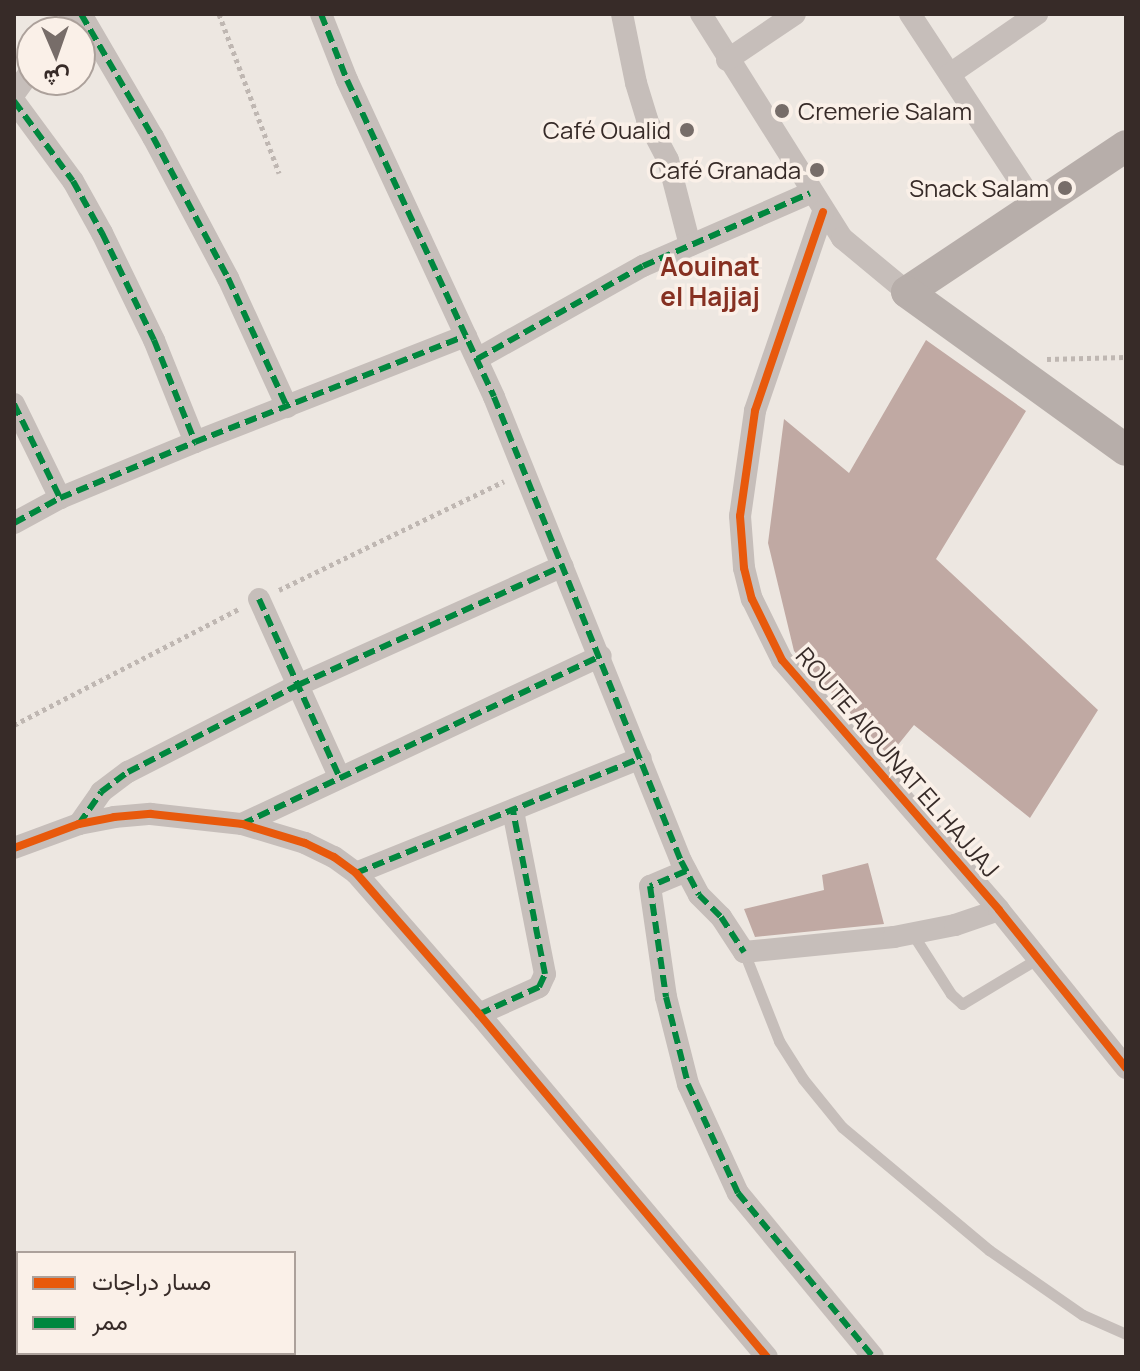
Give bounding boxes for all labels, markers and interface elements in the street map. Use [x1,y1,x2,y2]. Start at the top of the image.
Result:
north arrow [16,16,96,96]
text: ش [43,63,71,93]
place label: Cremerie Salam [798,97,972,125]
marker: Cremerie Salam [773,102,791,120]
place label: Café Oualid [543,116,671,144]
marker: Café Oualid [678,121,696,139]
place label: Café Granada [650,156,801,184]
marker: Café Granada [808,161,826,179]
place label: Snack Salam [909,174,1049,202]
marker: Snack Salam [1056,179,1074,197]
district label: Aouinat el Hajjaj [660,251,760,312]
street label: ROUTE AIOUNAT EL HAJJAJ [790,641,1006,883]
legend [16,1251,296,1355]
text: مسار دراجات [92,1264,211,1297]
text: ممر [92,1304,128,1337]

